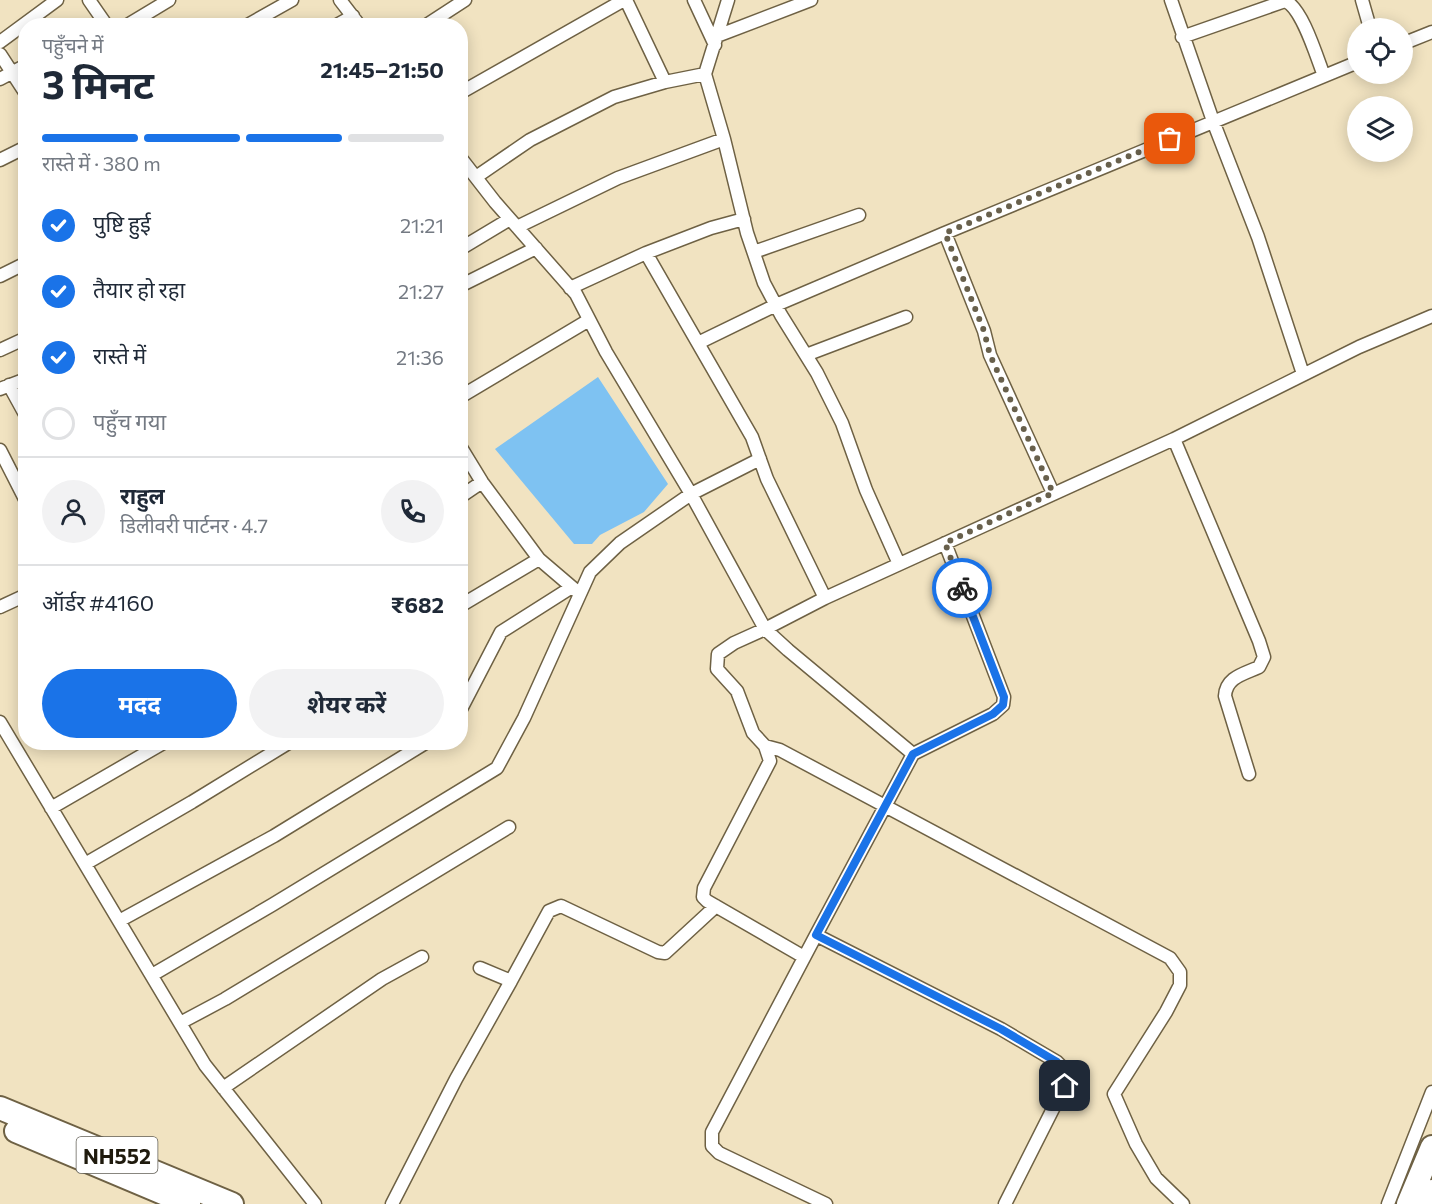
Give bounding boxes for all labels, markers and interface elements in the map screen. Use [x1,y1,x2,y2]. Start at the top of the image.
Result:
map controls [1347,18,1413,162]
button: locate [1347,18,1413,84]
text: पहुँचने में [42,33,104,57]
text: 21:45–21:50 [320,56,444,83]
text: 3 मिनट [42,59,154,107]
button: layers [1347,96,1413,162]
pin [1144,113,1195,164]
icon: bag [1153,122,1186,155]
text: रास्ते में · 380 m [42,151,161,175]
icon: check [42,209,75,242]
text: पुष्टि हुई [93,210,151,237]
text: 21:21 [400,213,444,237]
icon: check [42,275,75,308]
text: तैयार हो रहा [93,276,185,303]
text: 21:27 [398,279,444,303]
icon: check [42,341,75,374]
text: रास्ते में [93,342,146,369]
text: 21:36 [396,345,444,369]
text: पहुँच गया [93,408,166,435]
button: person [42,480,105,543]
button: phone [381,480,444,543]
text: राहुल [120,482,165,509]
text: डिलीवरी पार्टनर · 4.7 [120,513,268,537]
courier [932,558,992,618]
icon: bike [946,572,979,605]
text: ऑर्डर #4160 [42,589,154,616]
text: ₹682 [391,591,444,618]
button: मदद [42,669,237,738]
button: शेयर करें [249,669,444,738]
pin [1039,1060,1090,1111]
icon: home [1048,1069,1081,1102]
road number: NH552 [76,1137,158,1173]

